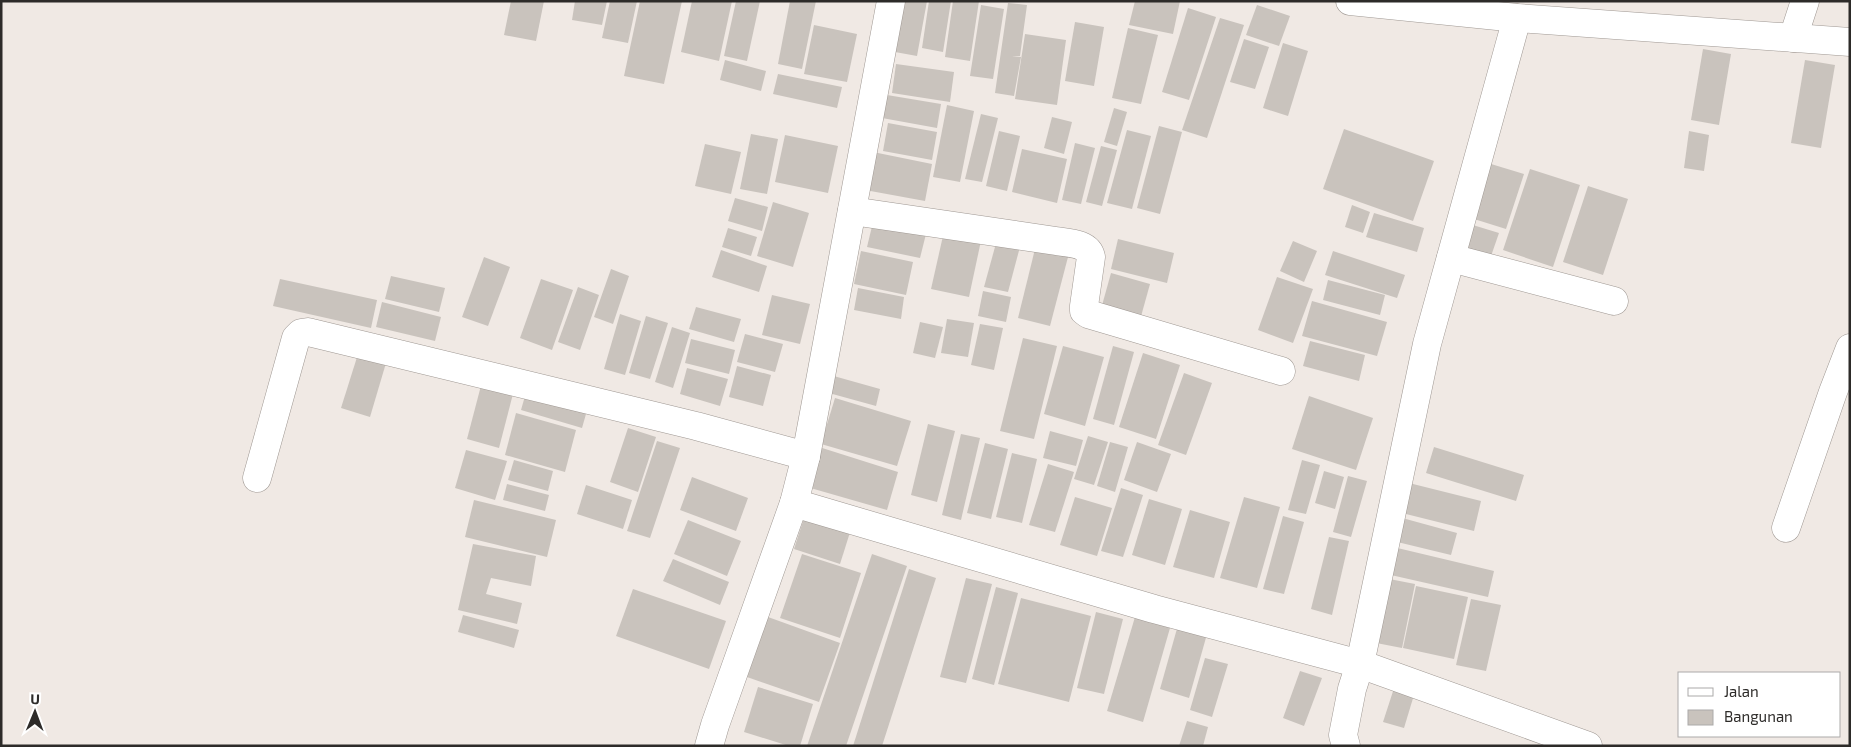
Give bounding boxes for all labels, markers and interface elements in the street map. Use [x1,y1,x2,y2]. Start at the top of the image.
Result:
legend [1678,672,1841,737]
text: Jalan [1724,682,1759,700]
north arrow [10,687,60,737]
text: U [30,690,40,707]
text: Bangunan [1724,707,1793,725]

